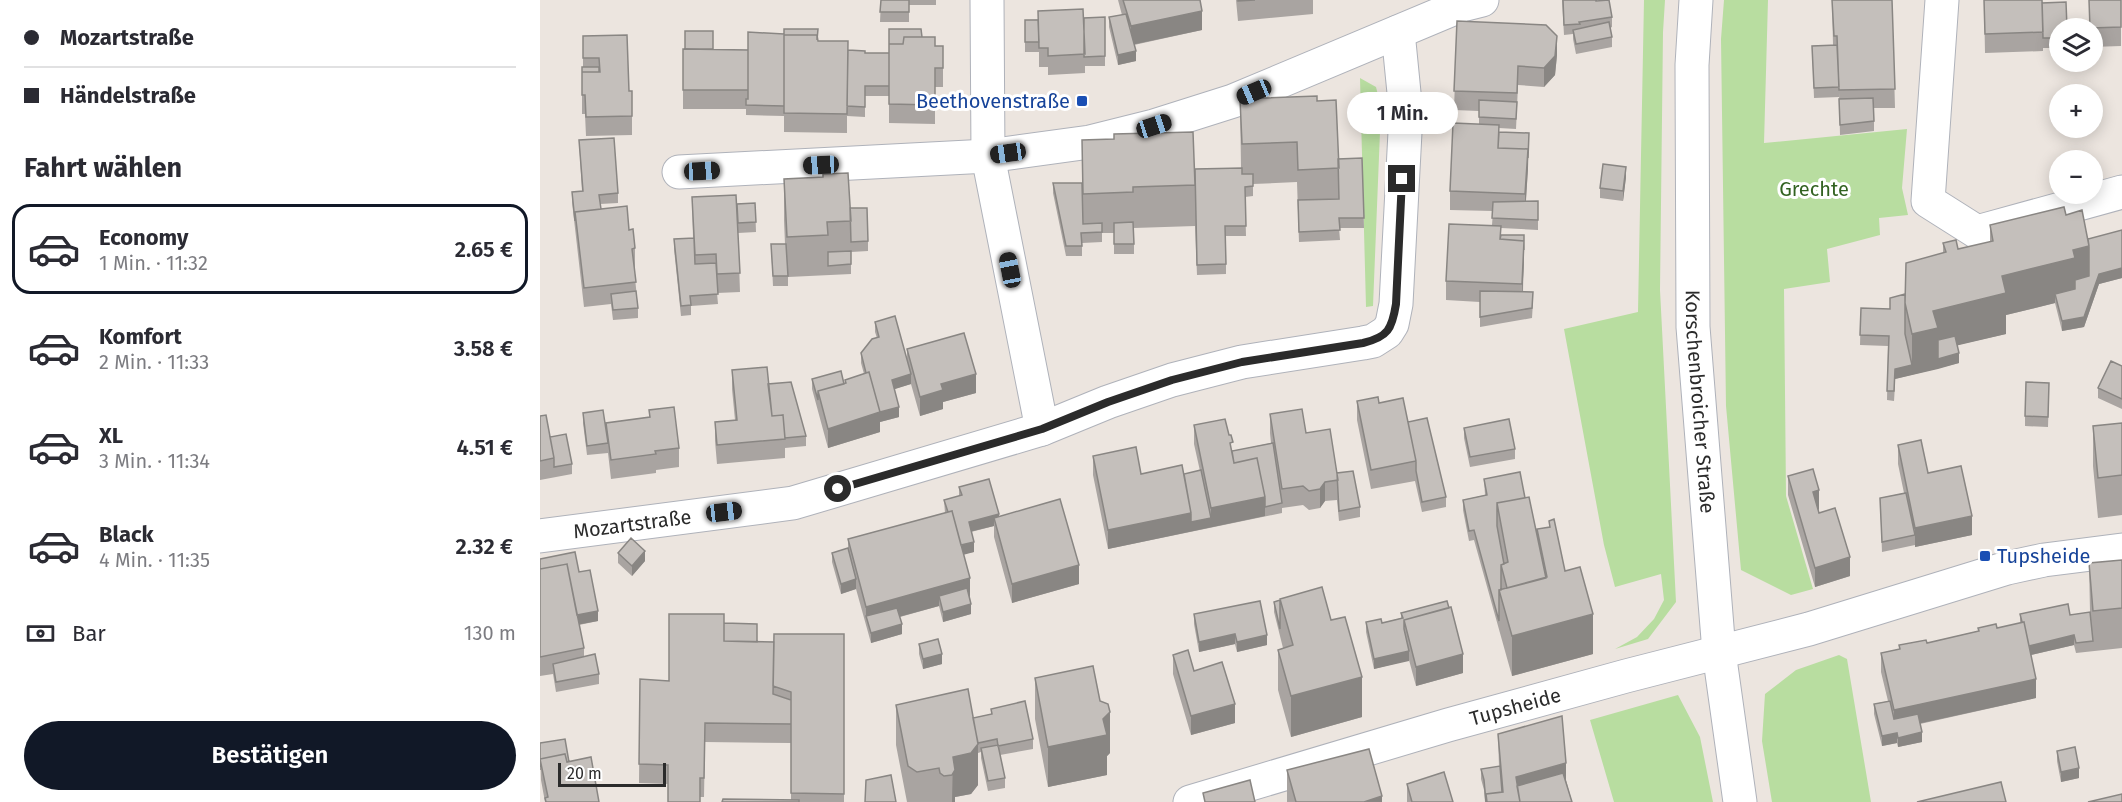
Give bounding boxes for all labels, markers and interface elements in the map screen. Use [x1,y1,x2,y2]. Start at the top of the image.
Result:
map controls [2049,18,2103,204]
button: layers [2049,18,2103,72]
text: Mozartstraße [60,24,194,51]
car [1234,77,1274,107]
text: Händelstraße [60,82,196,109]
button: + [2049,84,2103,138]
place label: Beethovenstraße [916,89,1070,113]
callout: 1 Min. [1346,92,1458,134]
marker: Beethovenstraße [1075,94,1089,108]
text: 1 Min. [1377,101,1428,125]
car [1134,112,1174,140]
car [989,142,1027,164]
button: − [2049,150,2103,204]
text: Fahrt wählen [24,152,182,184]
car [803,155,839,175]
car [684,161,720,181]
route end [1388,165,1415,192]
park label: Grechte [1779,177,1849,201]
icon: car [27,222,81,276]
text: Economy [99,224,188,251]
text: 2.65 € [455,236,513,263]
text: 1 Min. · 11:32 [99,251,208,275]
car [998,251,1022,289]
street label: Korschenbroicher Straße [1681,290,1720,514]
icon: car [27,321,81,375]
text: Komfort [99,323,182,350]
text: 3.58 € [454,335,513,362]
text: 2 Min. · 11:33 [99,350,209,374]
icon: car [27,420,81,474]
text: XL [99,422,123,449]
text: 4.51 € [457,434,513,461]
text: 3 Min. · 11:34 [99,449,210,473]
route start [824,475,851,502]
car [705,501,743,523]
street label: Mozartstraße [572,504,693,544]
icon: car [27,519,81,573]
text: Black [99,521,154,548]
text: 2.32 € [455,533,513,560]
place label: Tupsheide [1997,544,2091,568]
text: 4 Min. · 11:35 [99,548,210,572]
marker: Tupsheide [1978,549,1992,563]
icon: cash [24,617,57,650]
text: Bar [72,620,106,647]
text: 130 m [464,621,516,645]
street label: Tupsheide [1467,682,1564,730]
button: Bestätigen [24,721,516,790]
scale bar [558,760,666,788]
text: 20 m [567,764,602,783]

